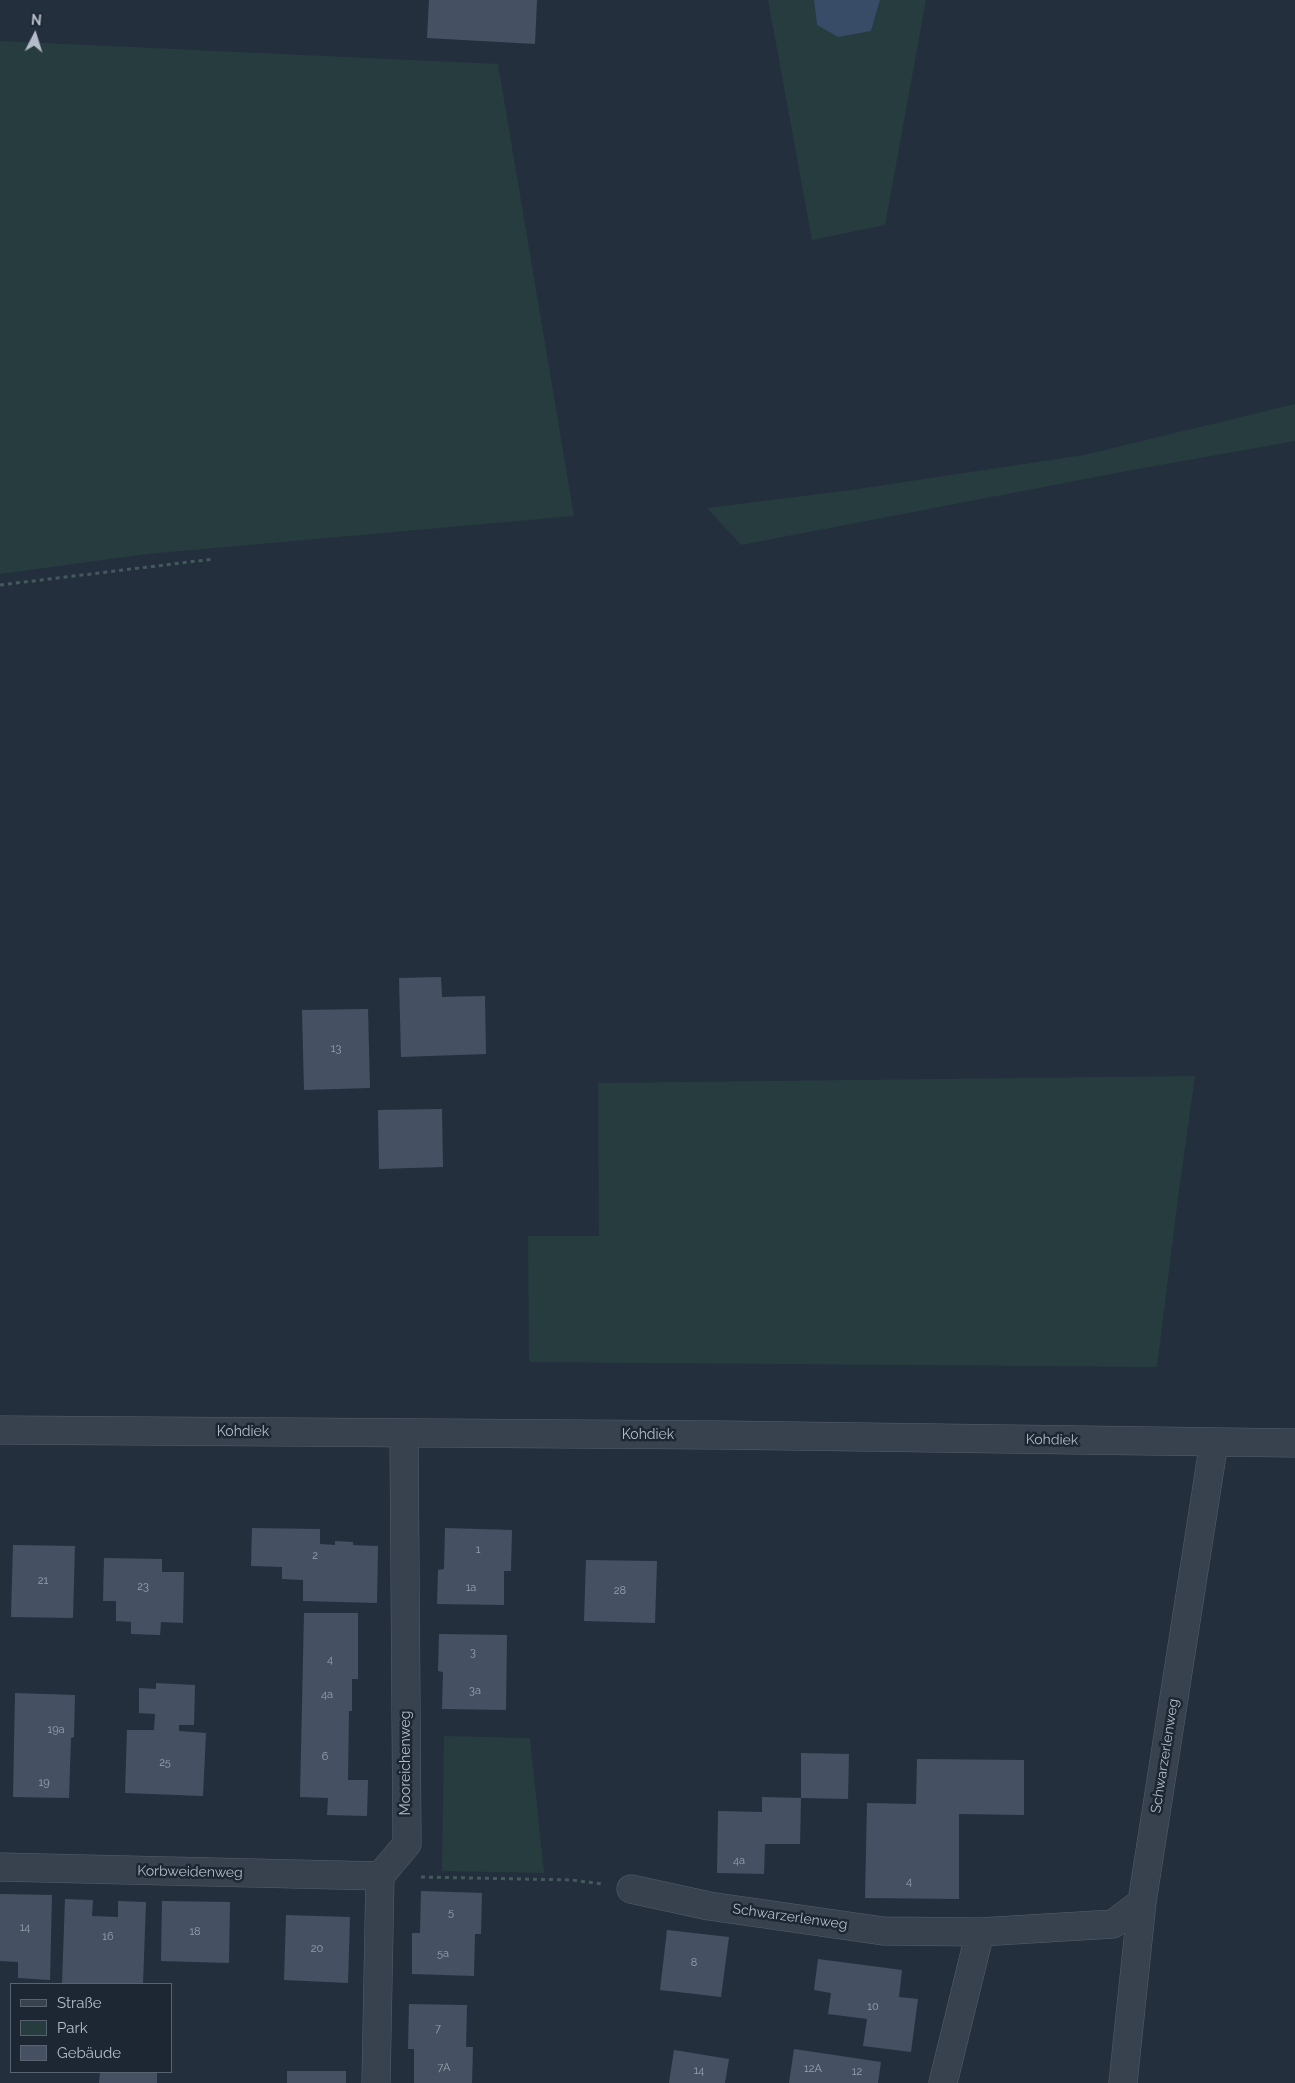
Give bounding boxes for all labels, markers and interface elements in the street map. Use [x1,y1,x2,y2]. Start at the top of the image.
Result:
north arrow [10,10,60,60]
text: N [30,12,42,28]
house number: 13 [331,1042,341,1056]
street label: Kohdiek [217,1424,269,1440]
street label: Kohdiek [622,1427,674,1443]
street label: Kohdiek [1026,1431,1078,1449]
house number: 1 [476,1543,480,1557]
house number: 2 [312,1549,318,1563]
house number: 21 [38,1574,48,1588]
house number: 23 [137,1580,149,1594]
house number: 1a [466,1581,476,1595]
house number: 28 [614,1584,626,1598]
house number: 3 [470,1646,476,1660]
house number: 4 [327,1653,333,1667]
house number: 3a [469,1684,481,1698]
house number: 4a [321,1688,333,1702]
street label: Schwarzerlenweg [1148,1697,1182,1815]
street label: Mooreichenweg [398,1711,414,1815]
house number: 19a [47,1723,65,1737]
house number: 6 [322,1750,328,1764]
house number: 25 [159,1756,171,1770]
house number: 19 [38,1776,50,1790]
house number: 4a [733,1854,745,1868]
street label: Korbweidenweg [137,1863,243,1881]
house number: 4 [906,1875,912,1889]
street label: Schwarzerlenweg [731,1901,849,1933]
house number: 5 [448,1906,454,1920]
house number: 14 [20,1921,30,1935]
house number: 18 [189,1925,201,1939]
house number: 16 [102,1930,114,1944]
house number: 20 [311,1942,323,1956]
house number: 5a [437,1947,449,1961]
house number: 8 [691,1956,697,1970]
legend [10,1983,172,2073]
text: Straße [57,1994,101,2012]
house number: 10 [867,2000,879,2014]
text: Park [57,2019,88,2037]
house number: 7 [435,2022,441,2036]
text: Gebäude [57,2044,121,2062]
house number: 7A [438,2061,450,2075]
house number: 12A [804,2062,822,2076]
house number: 14 [694,2064,704,2078]
house number: 12 [852,2065,862,2079]

